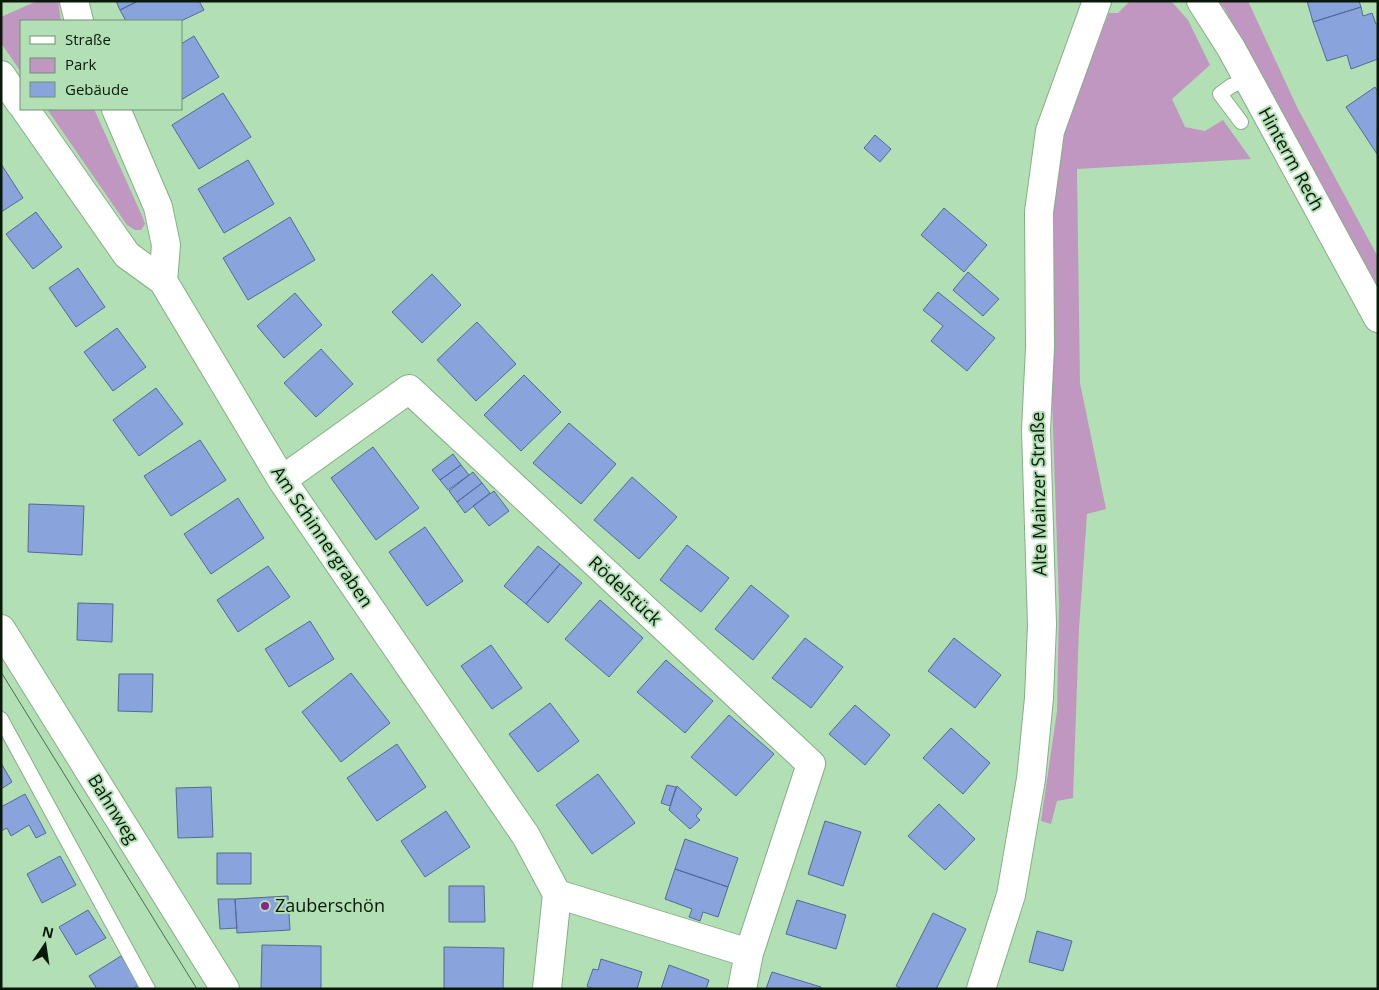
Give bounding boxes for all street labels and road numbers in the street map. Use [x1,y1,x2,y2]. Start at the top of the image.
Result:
street label: Hinterm Rech [1254,102,1330,215]
street label: Alte Mainzer Straße [1025,412,1051,576]
street label: Am Schinnergraben [267,461,379,612]
street label: Rödelstück [584,550,668,631]
street label: Bahnweg [83,769,145,848]

